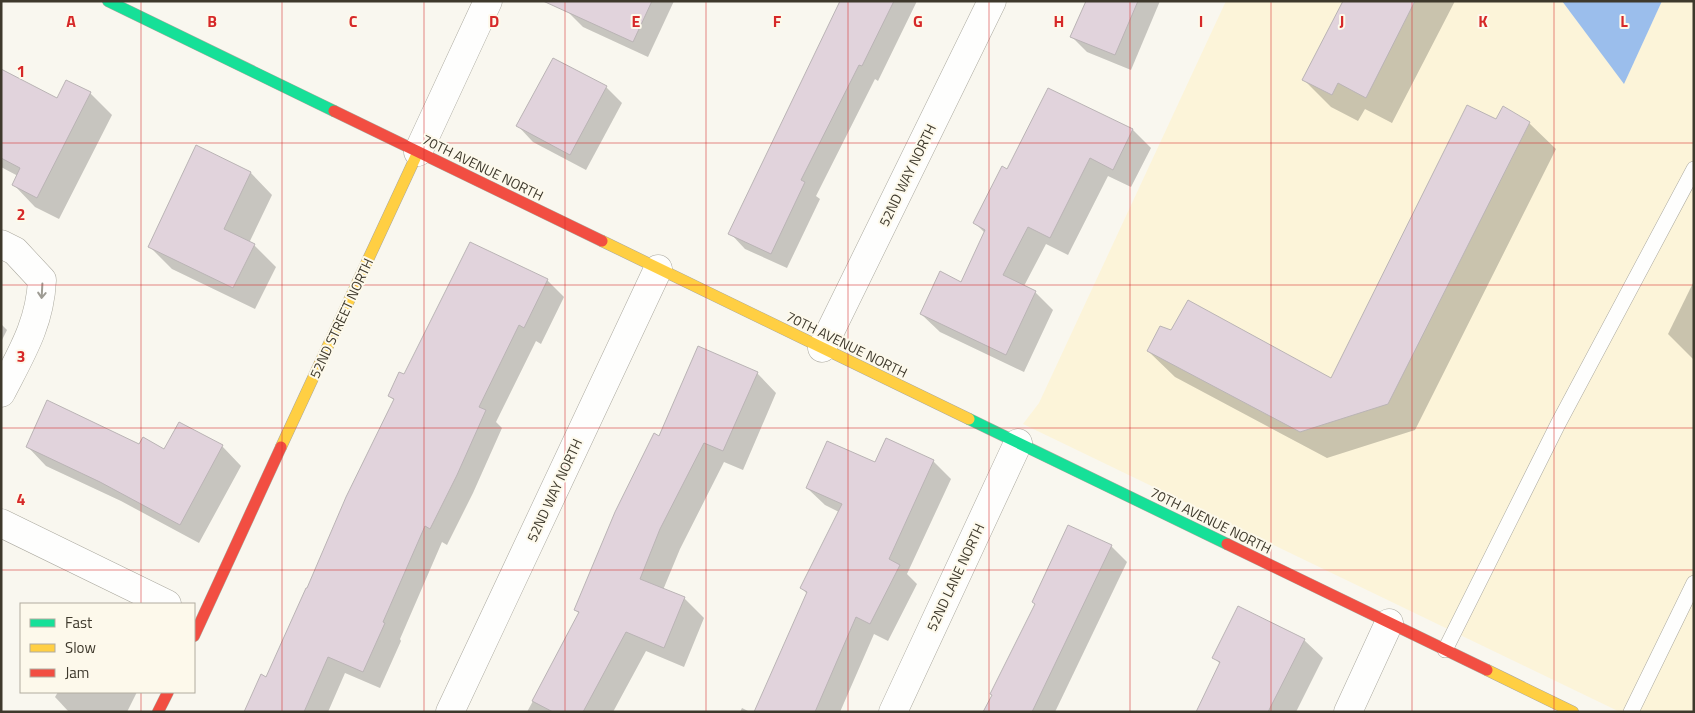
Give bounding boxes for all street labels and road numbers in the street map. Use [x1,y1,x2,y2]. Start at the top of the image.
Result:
street label: 52ND WAY NORTH [873,120,941,230]
street label: 70TH AVENUE NORTH [419,128,547,206]
street label: 52ND STREET NORTH [304,254,378,382]
street label: 70TH AVENUE NORTH [783,305,911,383]
street label: 52ND WAY NORTH [521,435,587,545]
street label: 70TH AVENUE NORTH [1147,481,1275,559]
street label: 52ND LANE NORTH [921,520,989,634]

